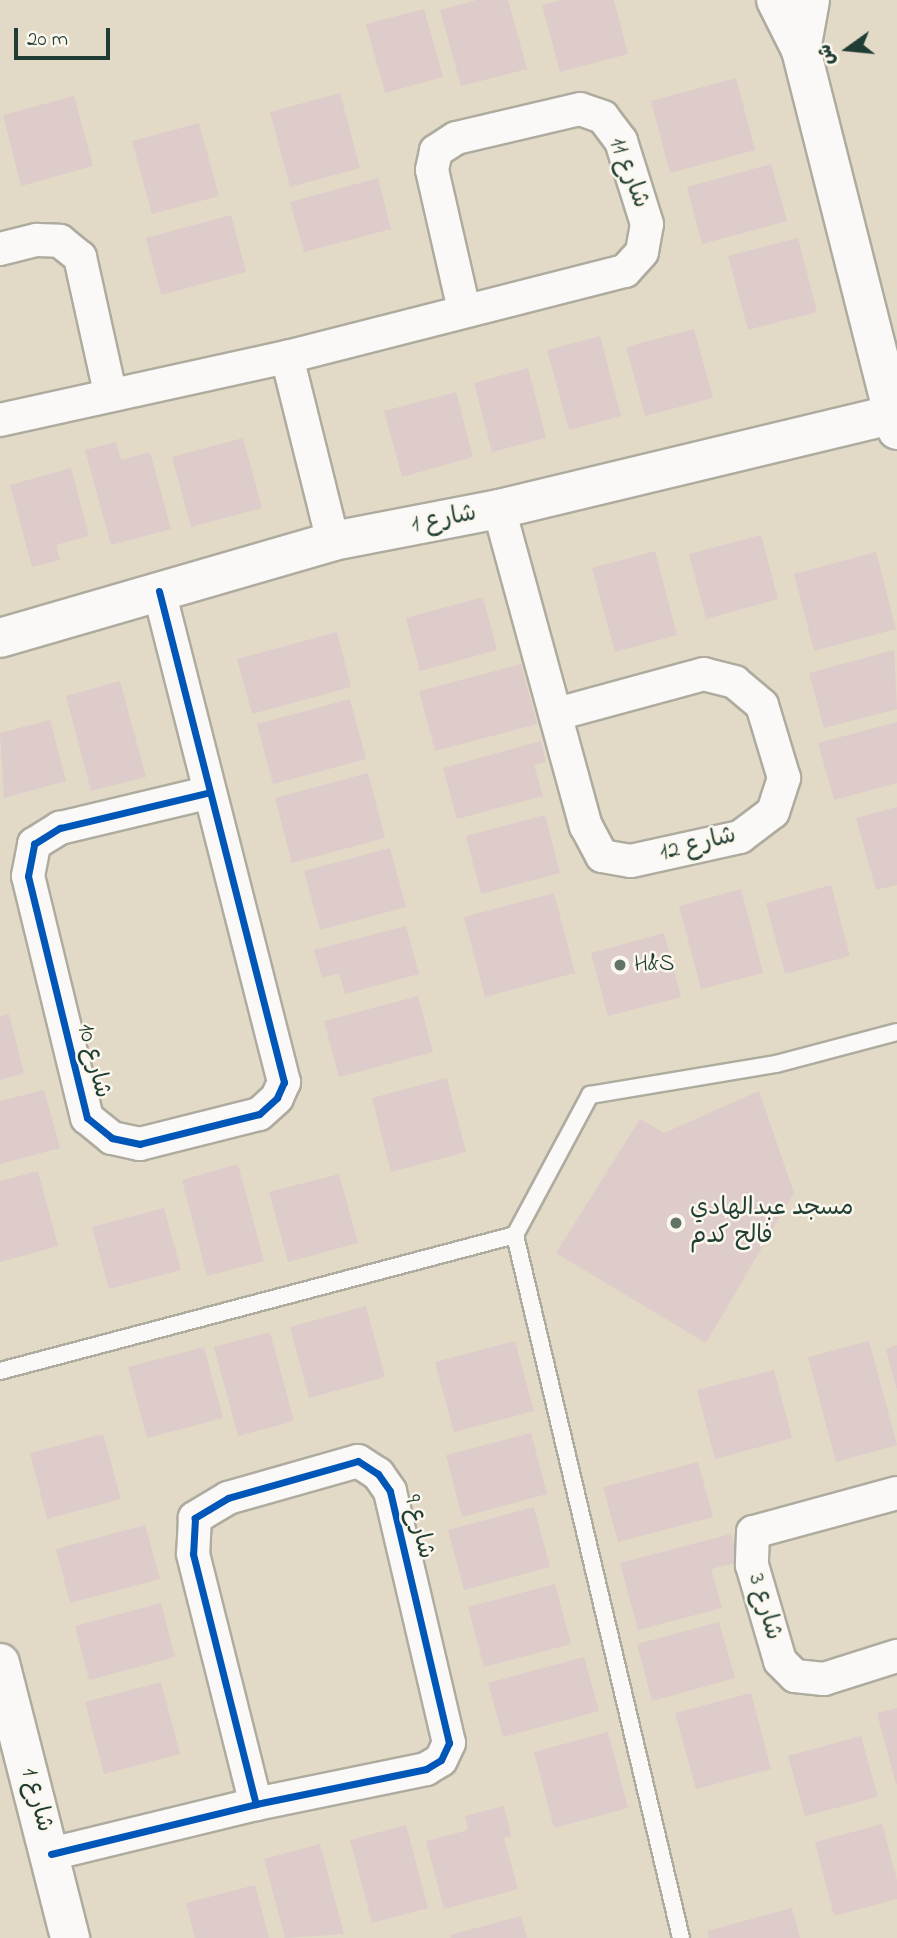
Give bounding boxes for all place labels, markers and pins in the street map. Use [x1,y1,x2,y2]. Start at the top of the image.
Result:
place label: H&S [634,951,674,979]
marker: H&S [612,957,628,973]
place label: مسجد عبدالهادي فالح كدم [690,1195,854,1251]
marker: مسجد عبدالهادي فالح كدم [668,1215,684,1231]

